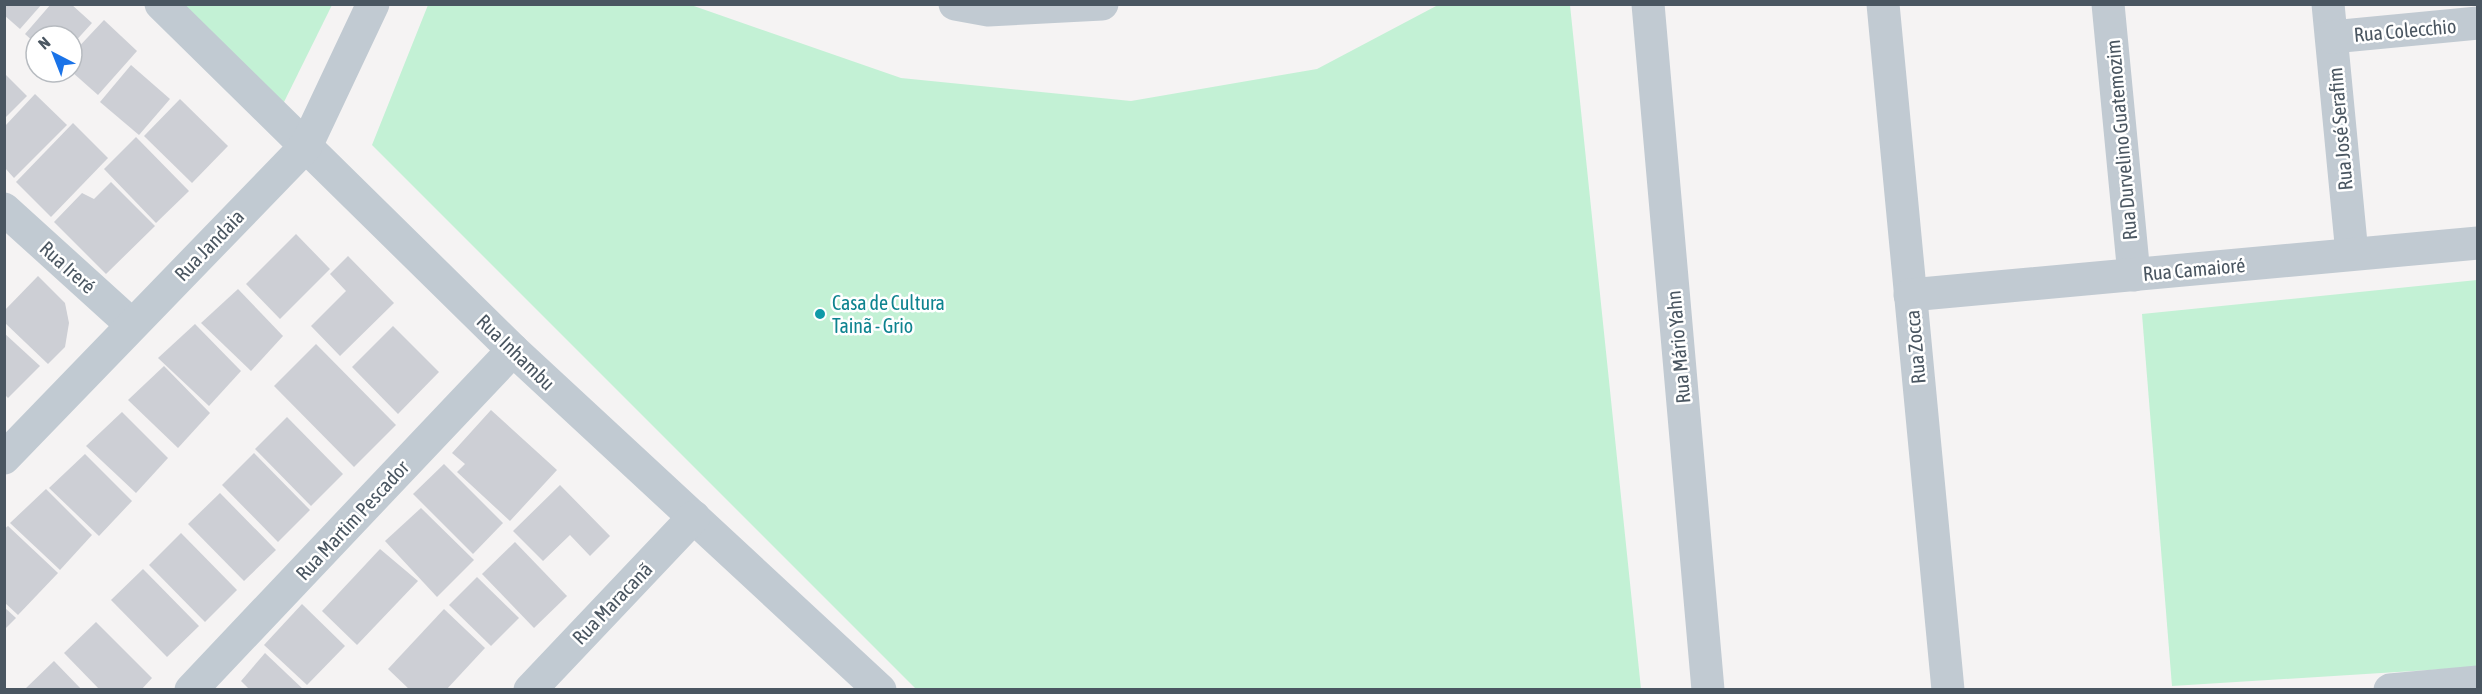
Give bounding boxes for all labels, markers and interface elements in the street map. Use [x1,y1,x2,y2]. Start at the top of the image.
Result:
street label: Rua Colecchio [2353,14,2457,46]
north arrow [24,24,84,84]
text: N [34,33,53,53]
street label: Rua Durvelino Guatemozim [2101,39,2141,241]
street label: Rua José Serafim [2323,67,2357,191]
street label: Rua Jandaia [170,205,248,285]
street label: Rua Ireré [35,236,101,298]
street label: Rua Camaioré [2142,253,2246,285]
street label: Rua Mário Yahn [1662,289,1694,405]
place label: Casa de Cultura Tainã - Grio [832,291,945,337]
marker: Casa de Cultura Tainã - Grio [813,307,827,321]
street label: Rua Inhambu [472,309,560,395]
street label: Rua Zocca [1900,309,1930,385]
street label: Rua Martim Pescador [291,455,414,584]
street label: Rua Maracanã [567,557,657,649]

